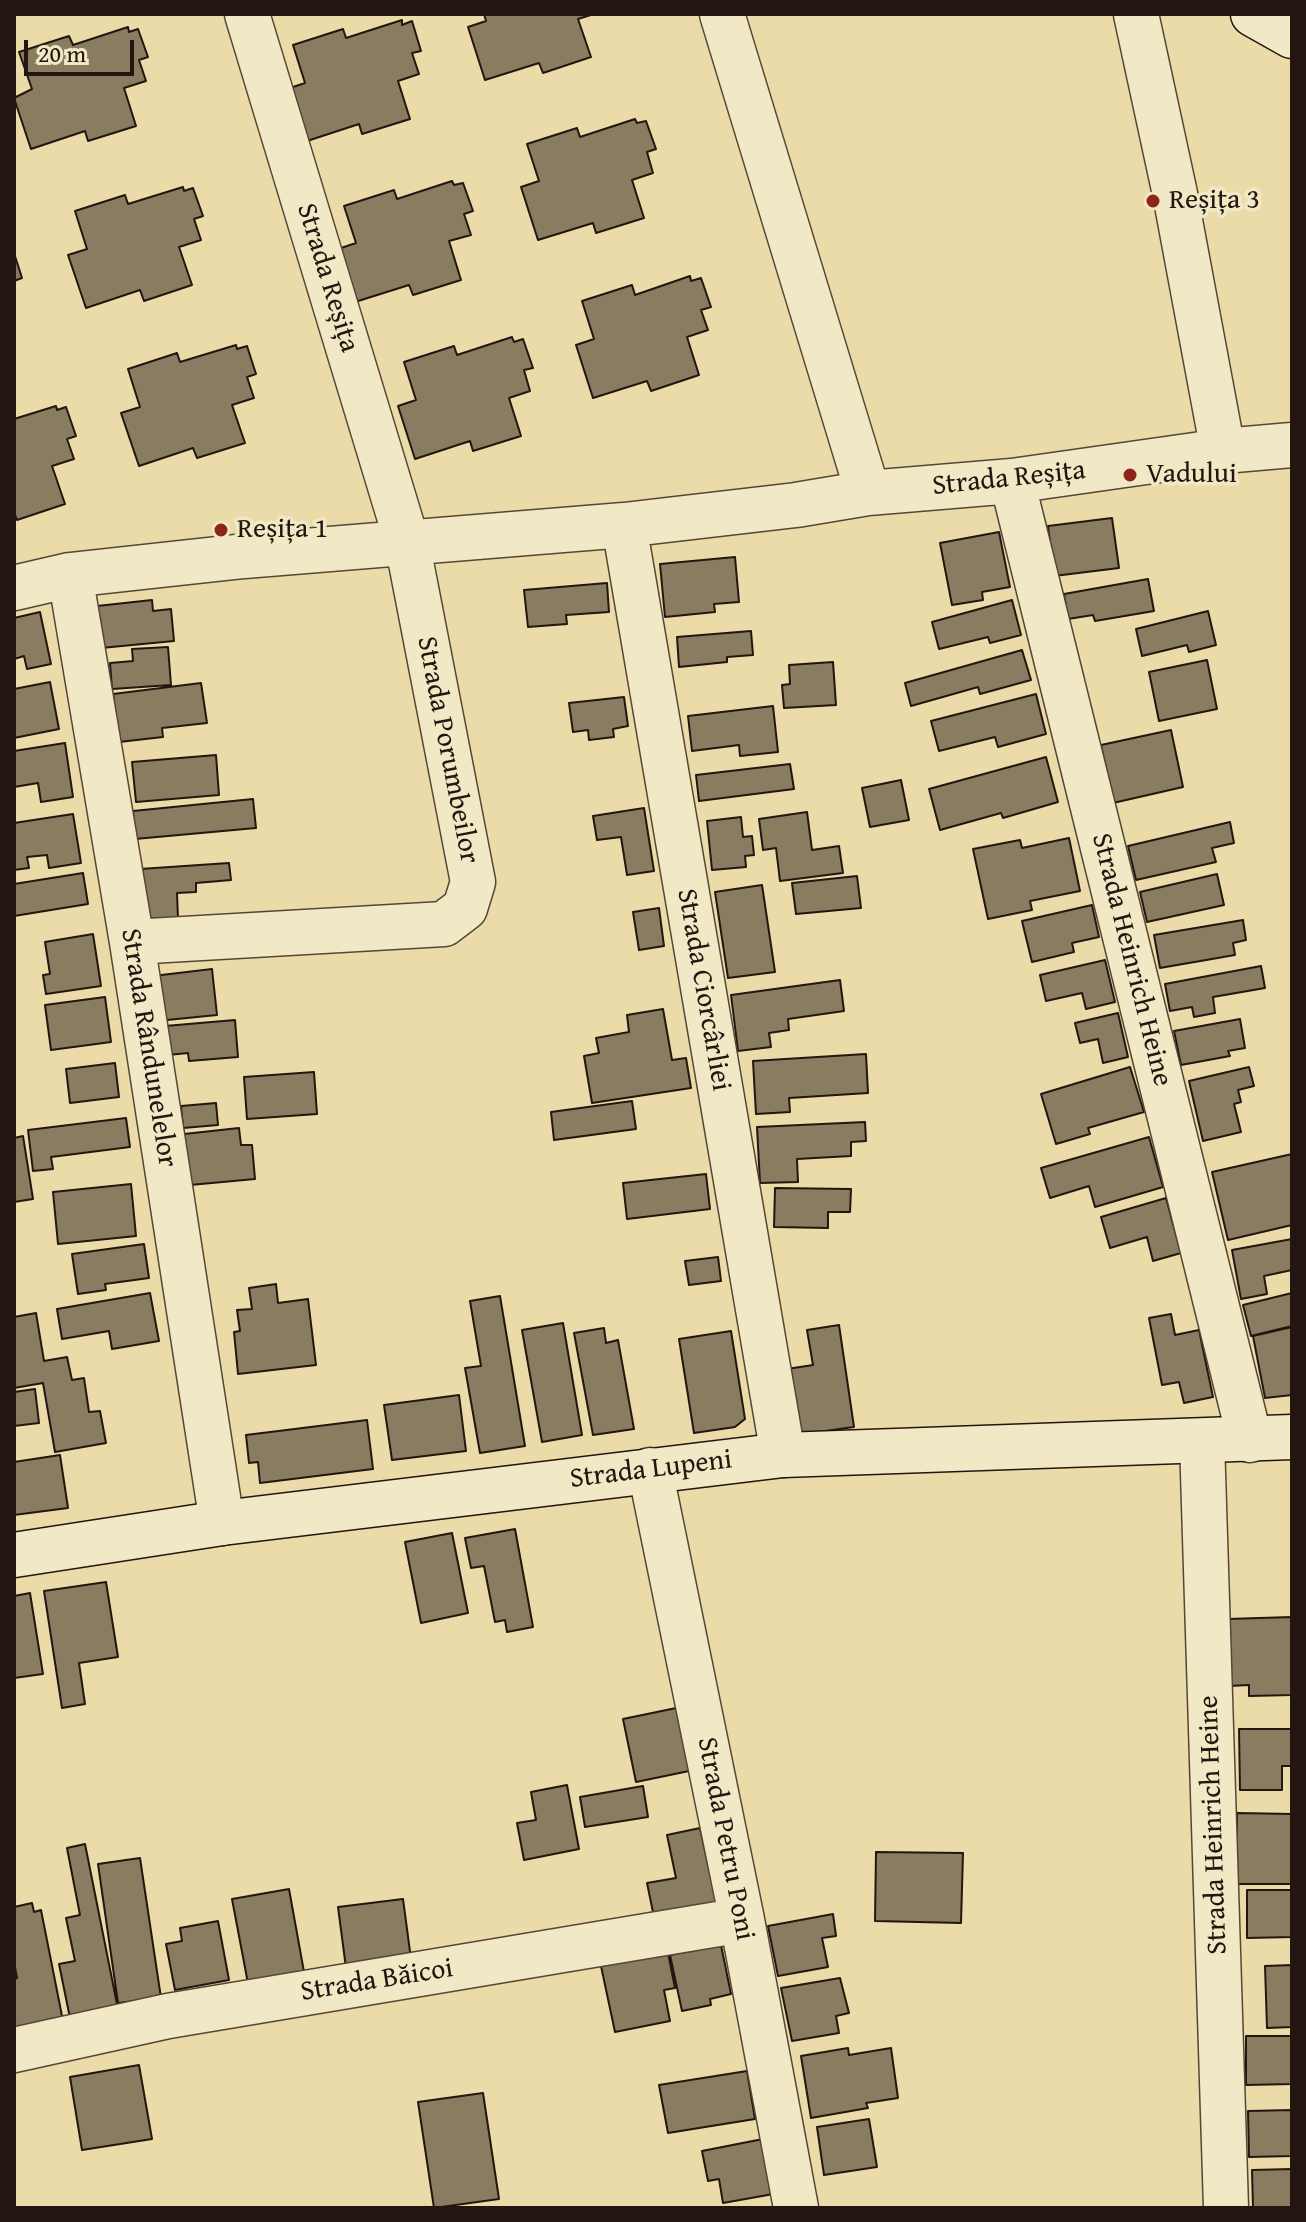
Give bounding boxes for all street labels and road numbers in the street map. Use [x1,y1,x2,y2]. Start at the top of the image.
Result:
street label: Strada Reșița [288,200,366,356]
street label: Strada Reșița [931,454,1087,504]
street label: Strada Porumbeilor [409,634,485,866]
street label: Strada Heinrich Heine [1083,830,1179,1090]
street label: Strada Ciorcârliei [669,886,737,1094]
street label: Strada Rândunelelor [113,926,183,1170]
street label: Strada Lupeni [568,1443,734,1497]
street label: Strada Heinrich Heine [1193,1695,1235,1955]
street label: Strada Petru Poni [689,1735,761,1943]
street label: Strada Băicoi [298,1952,456,2010]

